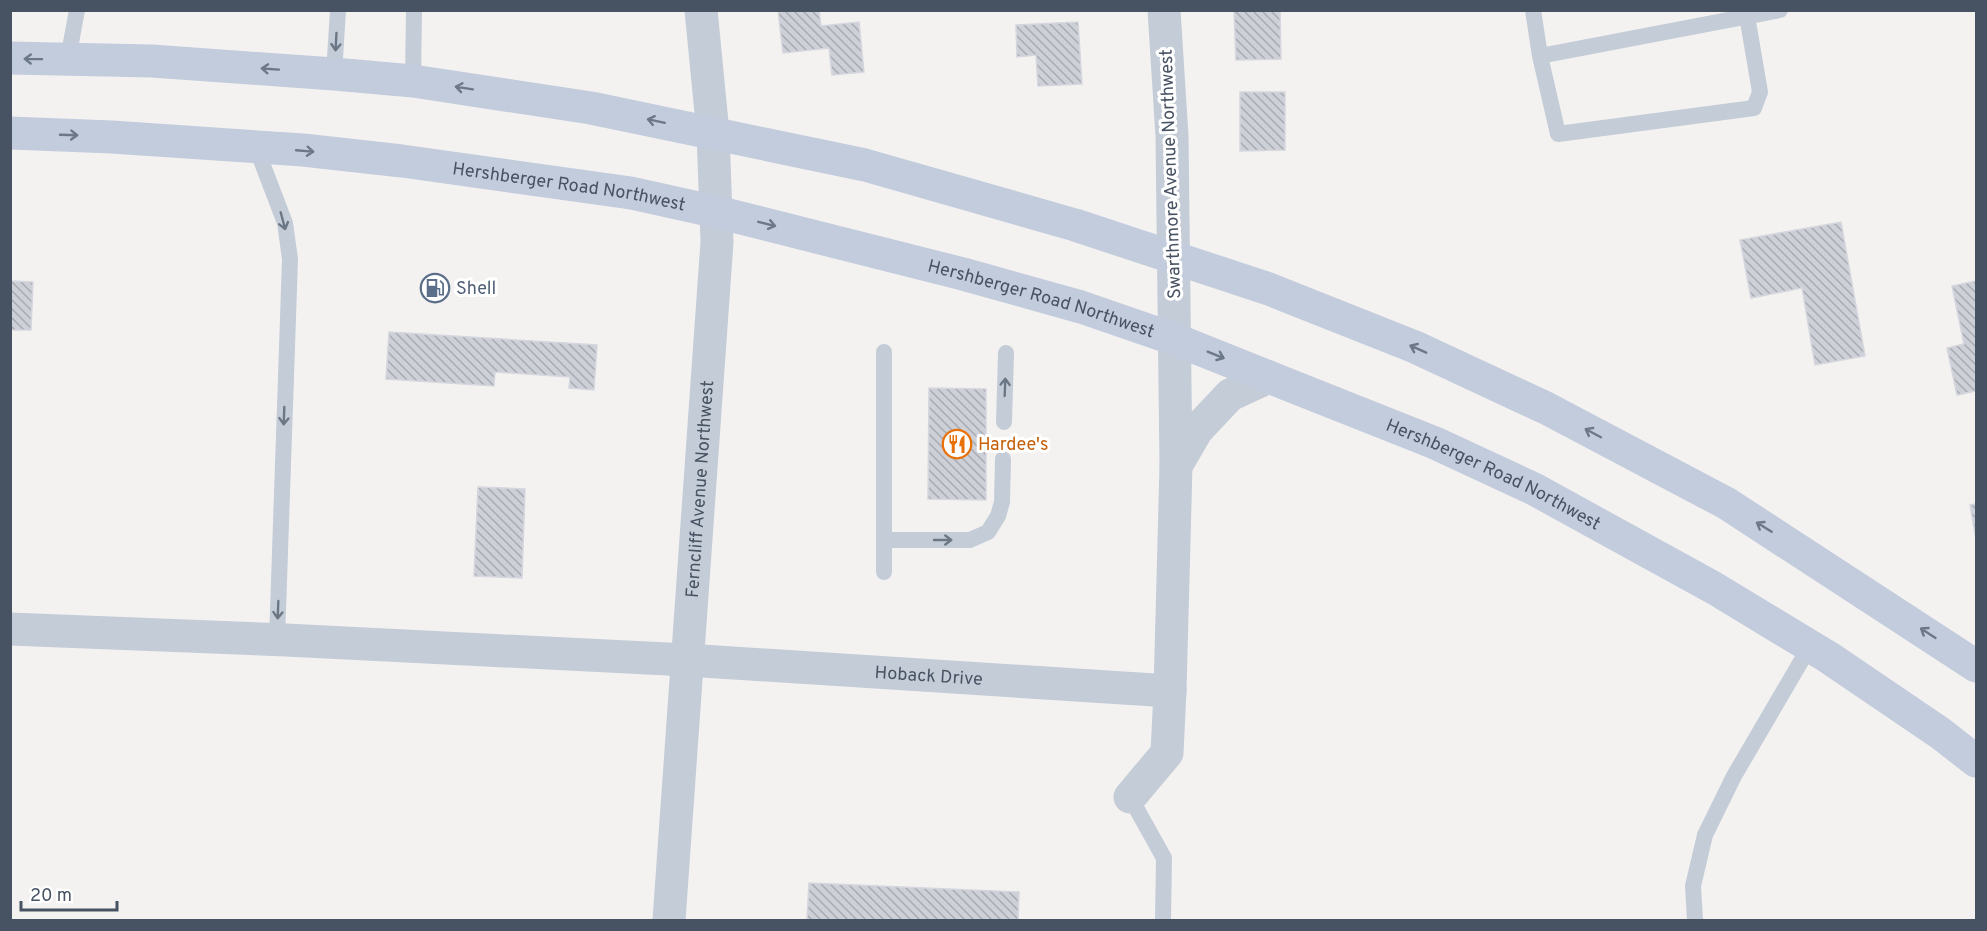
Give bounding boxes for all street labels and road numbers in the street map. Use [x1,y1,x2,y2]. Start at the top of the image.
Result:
street label: Swarthmore Avenue Northwest [1156,49,1187,299]
street label: Hershberger Road Northwest [451,158,687,218]
street label: Hershberger Road Northwest [925,256,1157,344]
street label: Ferncliff Avenue Northwest [682,380,720,599]
street label: Hershberger Road Northwest [1382,415,1604,536]
street label: Hoback Drive [874,662,983,692]

